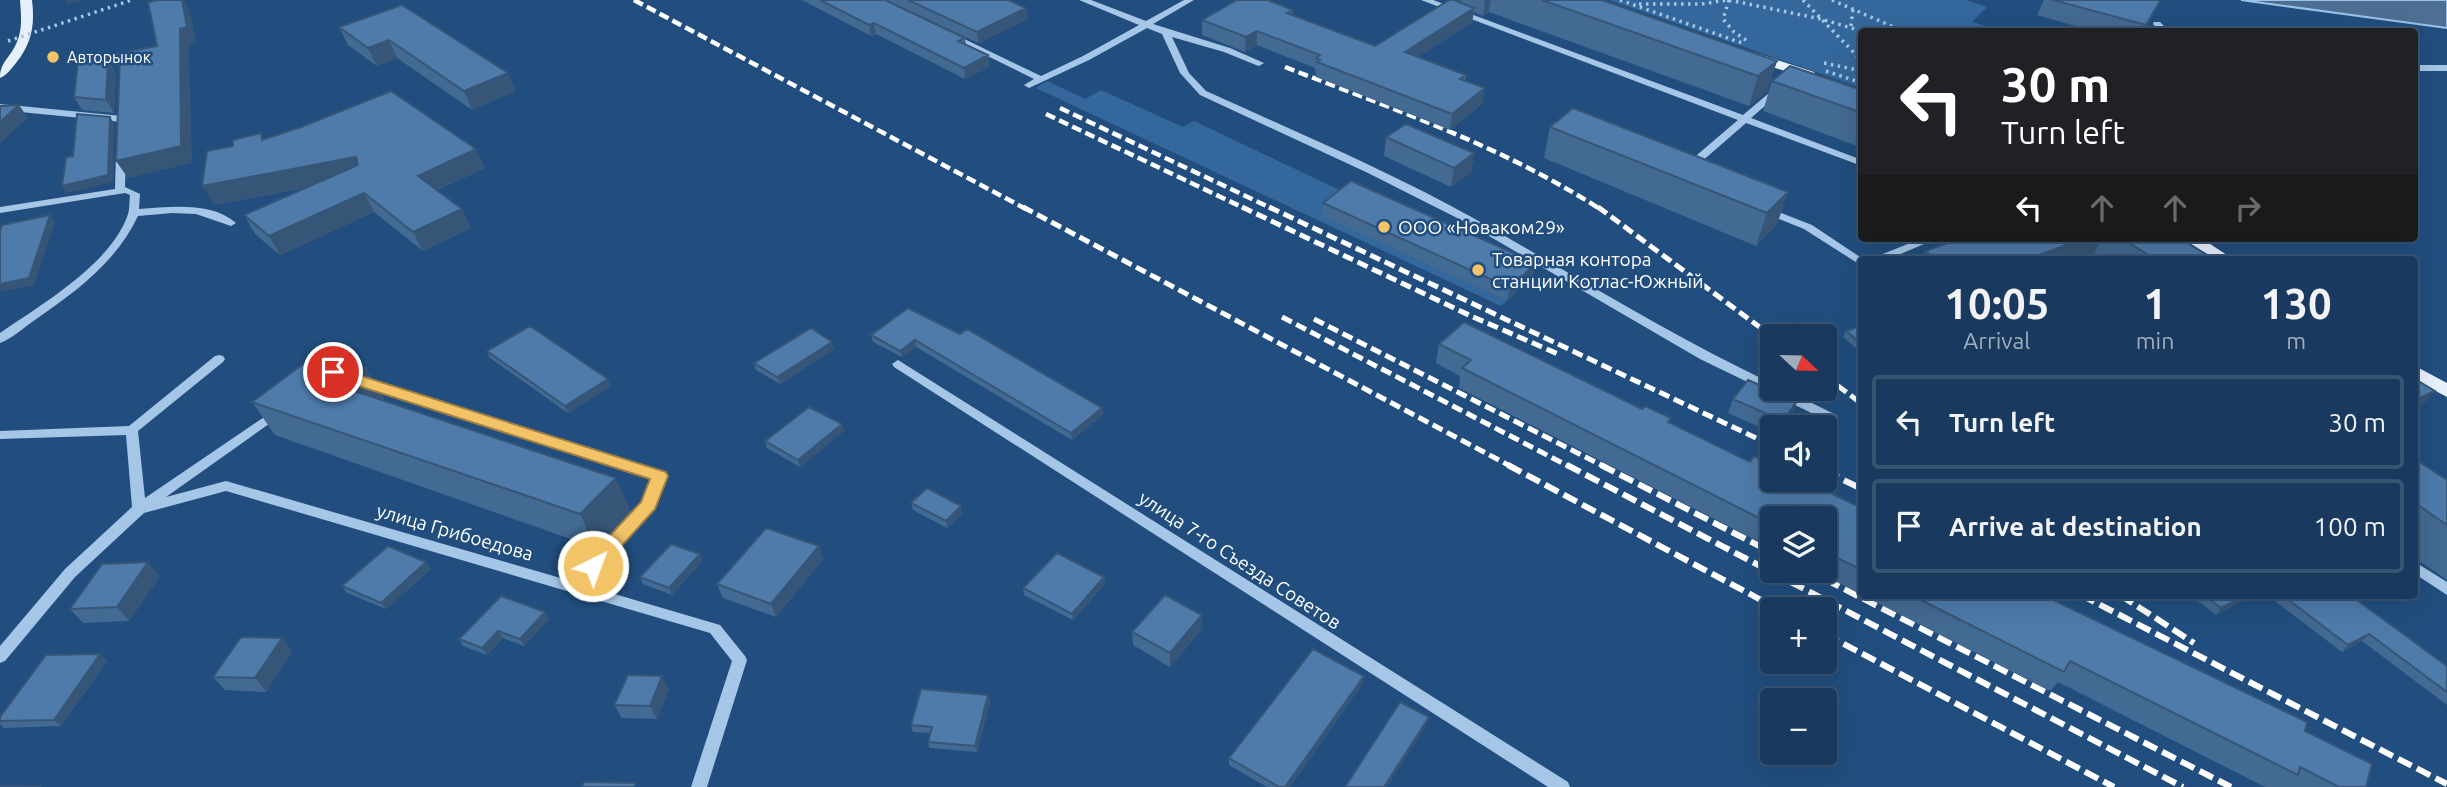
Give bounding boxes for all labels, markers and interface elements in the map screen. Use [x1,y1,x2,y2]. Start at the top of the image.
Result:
place label: Авторынок [67,48,151,66]
marker: Авторынок [45,49,61,65]
icon: left [1886,56,1977,147]
text: 30 m [2001,56,2110,111]
text: Turn left [2001,114,2125,150]
icon: left [2010,189,2048,227]
icon: ahead [2083,189,2121,227]
icon: ahead [2156,189,2194,227]
icon: right [2229,189,2267,227]
place label: ООО «Новаком29» [1398,216,1565,238]
marker: ООО «Новаком29» [1376,219,1392,235]
place label: Товарная контора станции Котлас-Южный [1492,248,1703,292]
marker: Товарная контора станции Котлас-Южный [1470,262,1486,278]
text: 10:05 [1944,280,2049,327]
text: 1 [2143,280,2167,327]
text: 130 [2261,280,2332,327]
north arrow [1760,324,1838,401]
map controls [1760,324,1837,765]
text: Arrival [1963,328,2030,353]
text: min [2136,328,2174,353]
text: m [2286,328,2306,353]
pin [303,342,363,402]
icon: arrive [314,353,352,391]
icon: left [1890,403,1928,441]
text: Turn left [1949,408,2055,437]
text: 30 m [2328,408,2386,437]
button: sound [1760,415,1837,492]
street label: улица 7-го Съезда Советов [1135,486,1345,634]
street label: улица Грибоедова [374,499,536,565]
button: layers [1760,506,1837,583]
icon: arrive [1890,507,1928,545]
text: Arrive at destination [1949,512,2202,541]
text: 100 m [2314,512,2386,541]
position arrow [556,529,630,603]
button: + [1760,597,1837,674]
button: − [1760,688,1837,765]

